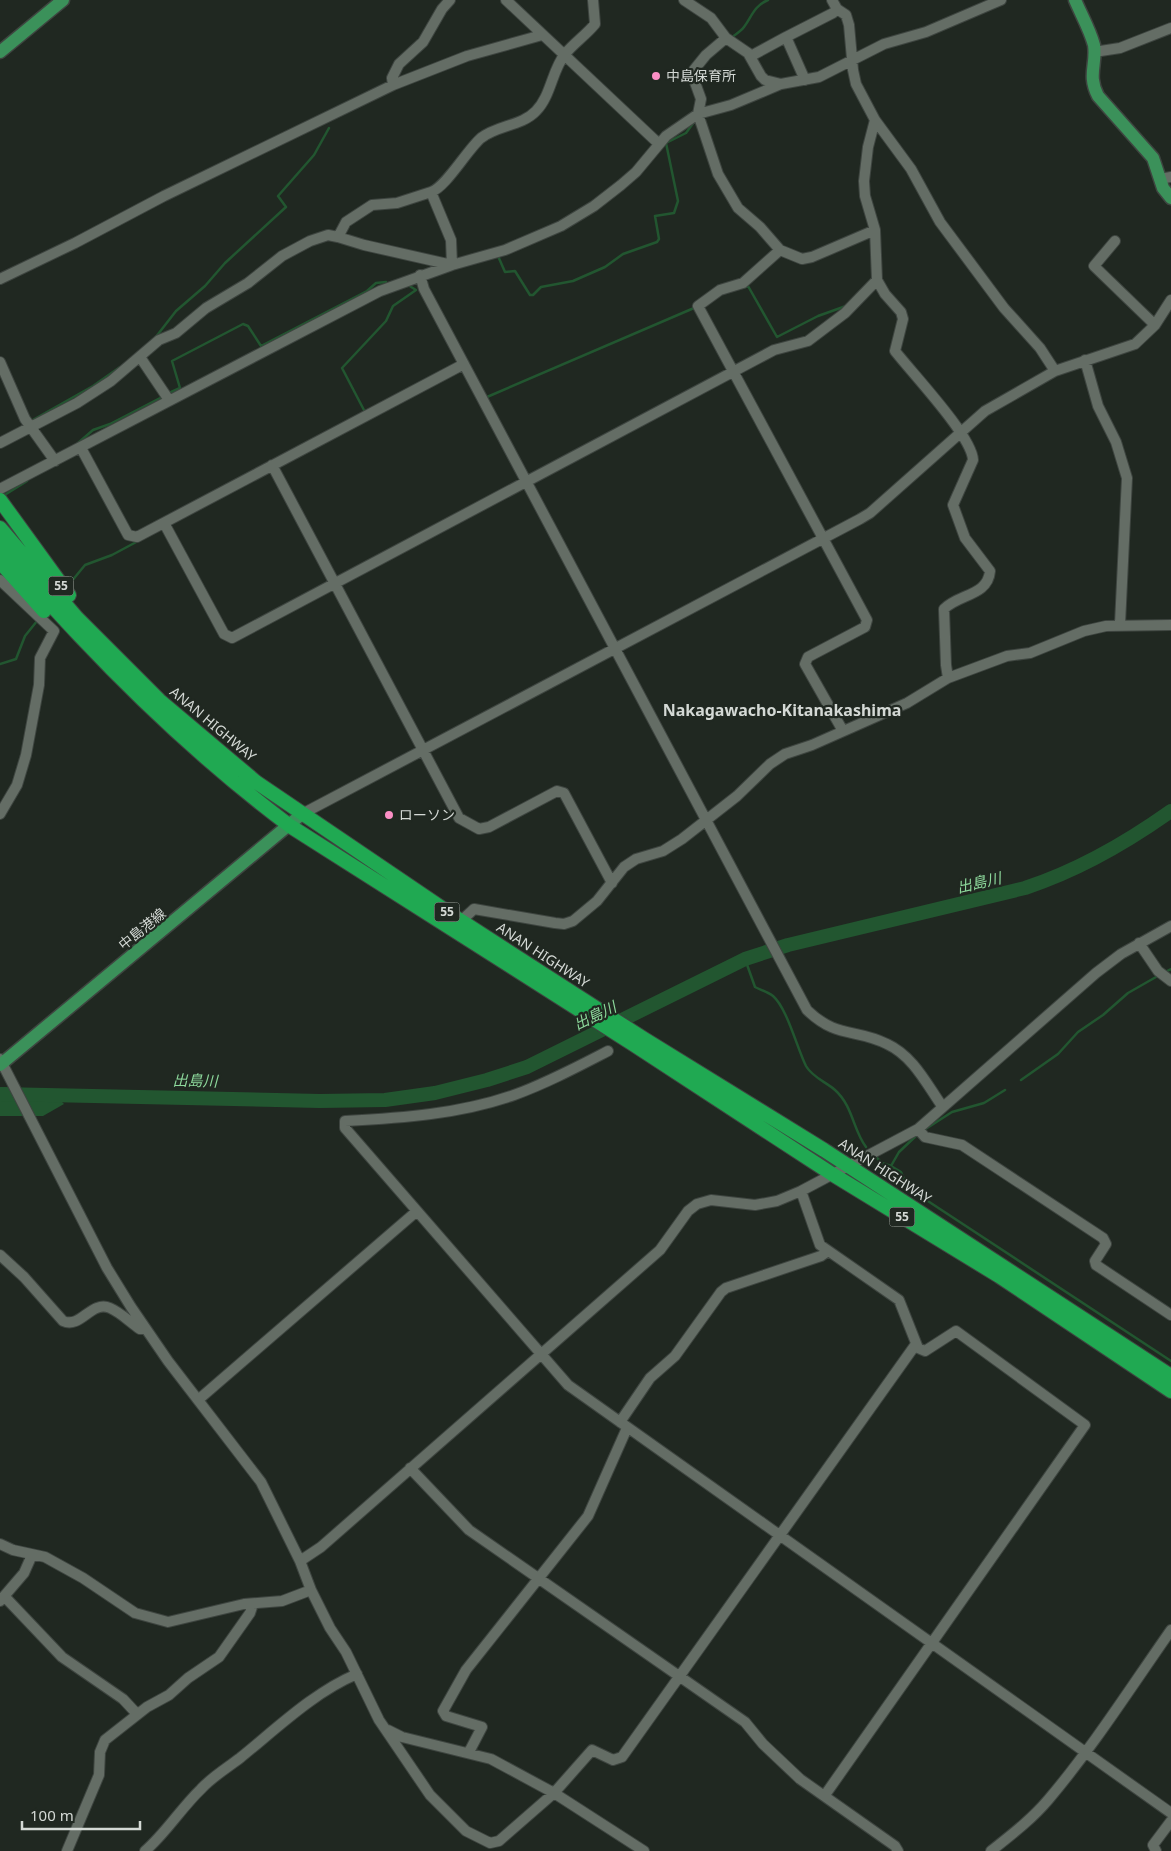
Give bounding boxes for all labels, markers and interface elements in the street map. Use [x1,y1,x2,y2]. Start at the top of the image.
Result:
place label: 中島保育所 [666,66,736,85]
marker: 中島保育所 [650,70,662,82]
road number: 55 [48,576,74,596]
street label: ANAN HIGHWAY [166,682,260,765]
district label: Nakagawacho-Kitanakashima [663,699,901,721]
place label: ローソン [399,805,455,824]
marker: ローソン [383,809,395,821]
water label: 出島川 [955,867,1005,897]
road number: 55 [434,902,460,922]
street label: 中島港線 [114,904,169,954]
street label: ANAN HIGHWAY [493,917,593,992]
water label: 出島川 [570,995,621,1034]
water label: 出島川 [172,1070,220,1090]
street label: ANAN HIGHWAY [835,1133,935,1208]
road number: 55 [890,1208,914,1226]
scale bar [22,1798,140,1830]
text: 100 m [30,1805,74,1825]

